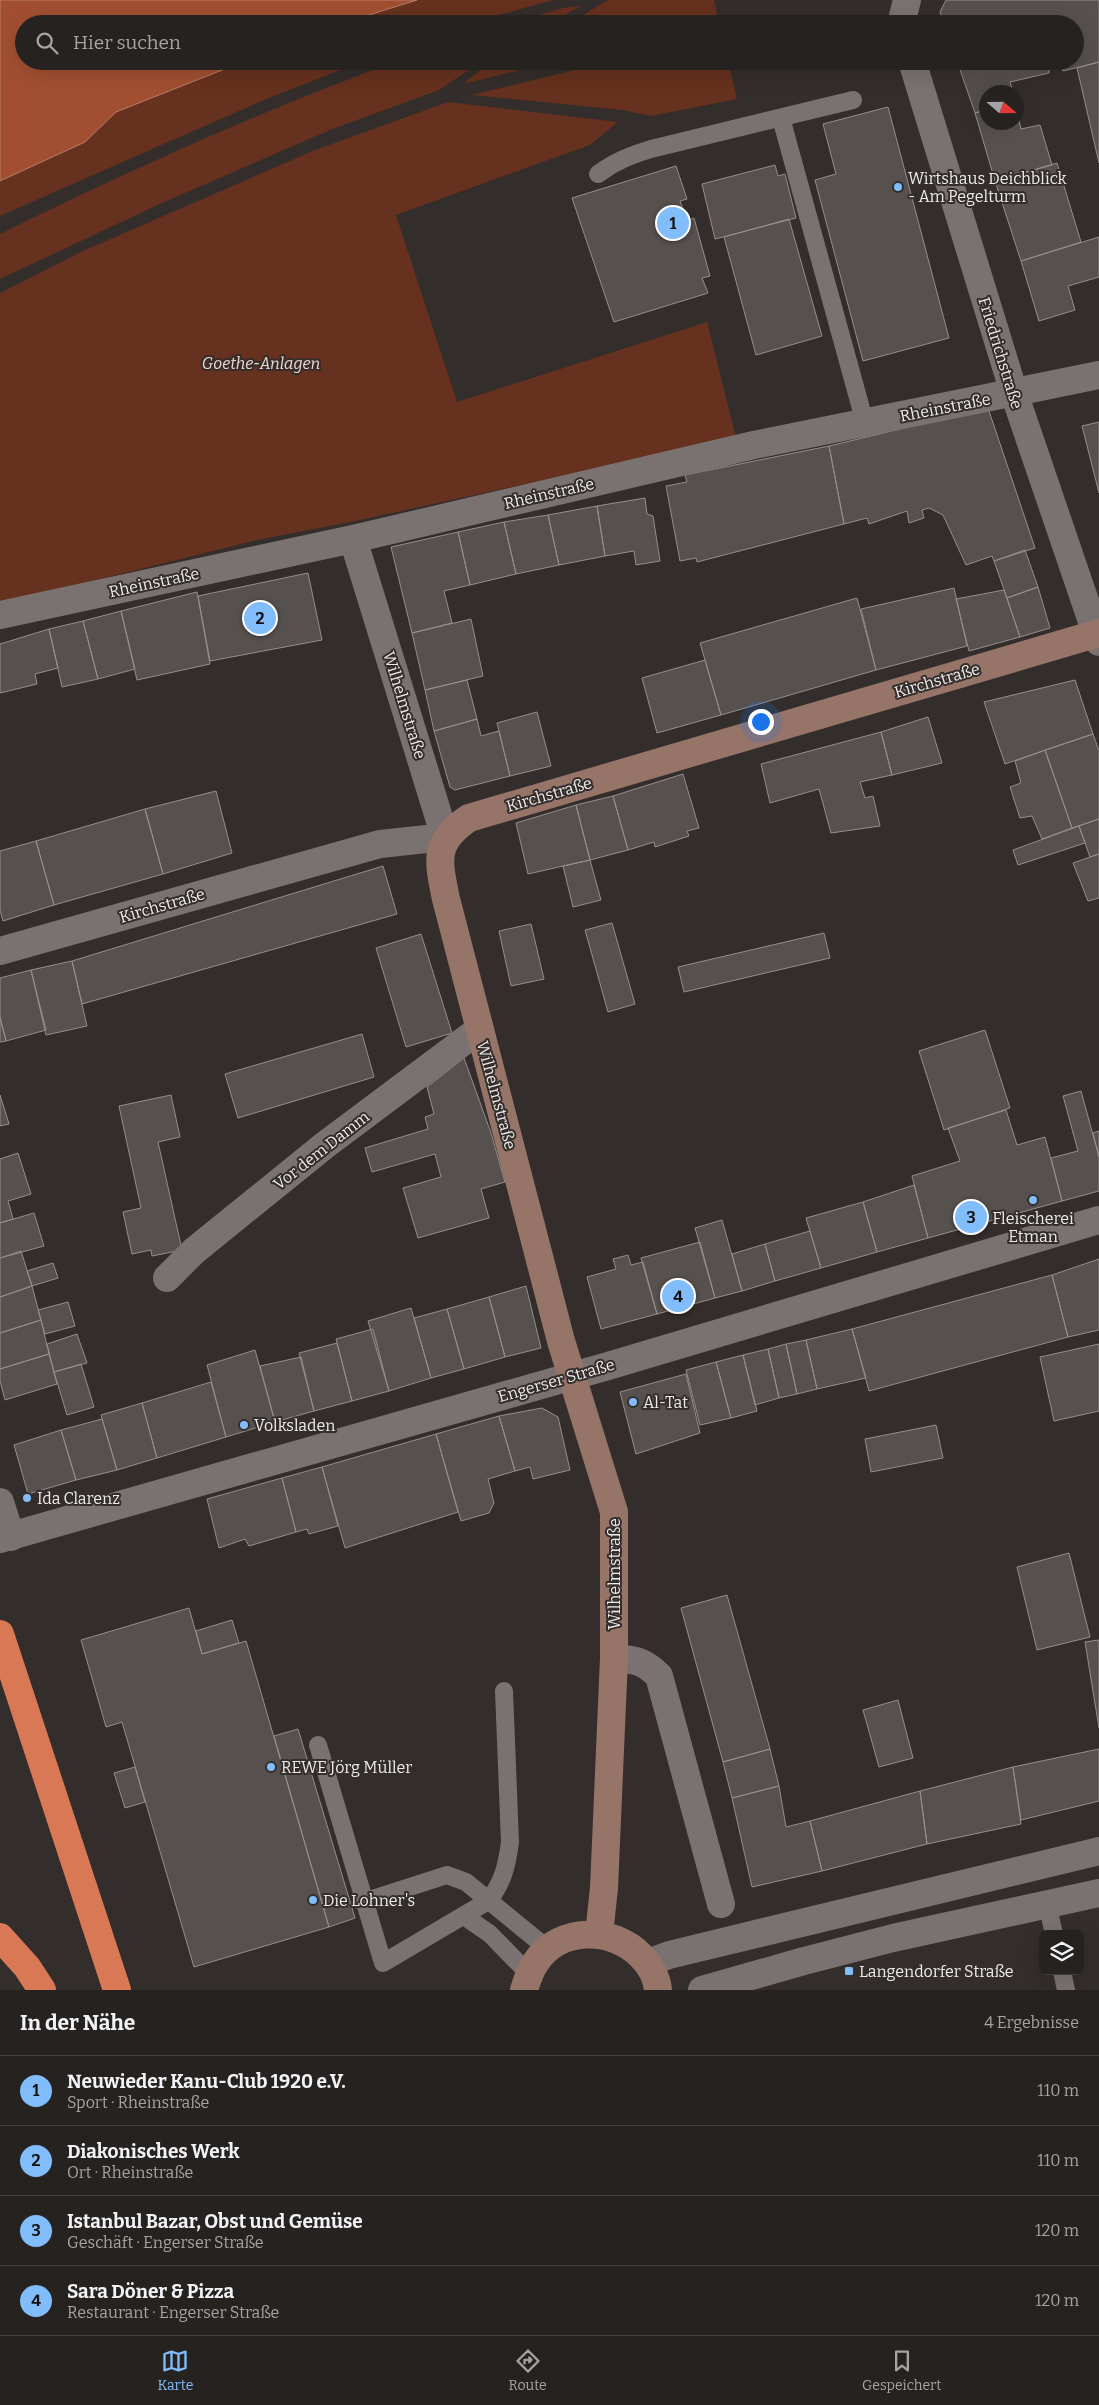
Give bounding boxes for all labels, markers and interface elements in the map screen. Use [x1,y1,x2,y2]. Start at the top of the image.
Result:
search box [15,15,1084,70]
icon: search [33,29,61,57]
text: Hier suchen [73,31,181,54]
north arrow [979,85,1024,130]
place label: Wirtshaus Deichblick - Am Pegelturm [908,169,1067,206]
marker: Wirtshaus Deichblick - Am Pegelturm [892,181,904,193]
pin: 1 [657,204,689,242]
street label: Friedrichstraße [974,295,1027,411]
park label: Goethe-Anlagen [202,354,320,373]
street label: Rheinstraße [898,389,992,426]
street label: Rheinstraße [502,474,596,513]
street label: Rheinstraße [107,564,201,601]
pin: 2 [244,599,276,637]
street label: Wilhelmstraße [379,649,430,761]
street label: Kirchstraße [892,659,982,702]
your location [748,709,774,735]
street label: Kirchstraße [504,773,594,816]
street label: Kirchstraße [117,884,207,927]
street label: Wilhelmstraße [473,1039,520,1151]
street label: Vor dem Damm [270,1107,373,1194]
marker: Fleischerei Etman [1027,1194,1039,1206]
pin: 3 [955,1198,987,1236]
place label: Fleischerei Etman [992,1209,1074,1246]
pin: 4 [662,1277,694,1315]
street label: Engerser Straße [496,1355,617,1406]
place label: Al-Tat [643,1393,688,1412]
marker: Al-Tat [627,1396,639,1408]
place label: Volksladen [254,1416,335,1435]
marker: Volksladen [238,1419,250,1431]
place label: Ida Clarenz [37,1489,120,1508]
marker: Ida Clarenz [21,1492,33,1504]
street label: Wilhelmstraße [605,1518,624,1630]
place label: REWE Jörg Müller [281,1758,412,1777]
marker: REWE Jörg Müller [265,1761,277,1773]
place label: Die Lohner's [323,1891,415,1910]
marker: Die Lohner's [307,1894,319,1906]
map controls [1039,1930,1084,1975]
button: layers [1039,1930,1084,1975]
place label: Langendorfer Straße [859,1962,1014,1981]
marker: Langendorfer Straße [843,1965,855,1977]
text: In der Nähe [20,2010,135,2036]
text: 4 Ergebnisse [984,2013,1079,2032]
text: Neuwieder Kanu-Club 1920 e.V. [67,2070,346,2093]
text: 1 [33,2081,39,2100]
text: 110 m [1037,2081,1079,2100]
text: Sport · Rheinstraße [67,2093,209,2112]
text: Diakonisches Werk [67,2140,240,2163]
text: 2 [31,2151,41,2170]
text: 110 m [1037,2151,1079,2170]
text: Ort · Rheinstraße [67,2163,193,2182]
text: Istanbul Bazar, Obst und Gemüse [67,2210,363,2233]
text: 3 [31,2221,41,2240]
text: 120 m [1035,2221,1079,2240]
text: Geschäft · Engerser Straße [67,2233,264,2252]
text: Sara Döner & Pizza [67,2280,234,2303]
text: 4 [31,2291,41,2310]
text: 120 m [1035,2291,1079,2310]
text: Restaurant · Engerser Straße [67,2303,279,2322]
tab: Karte [158,2347,193,2394]
tab: Route [509,2347,547,2394]
tab: Gespeichert [862,2347,941,2394]

